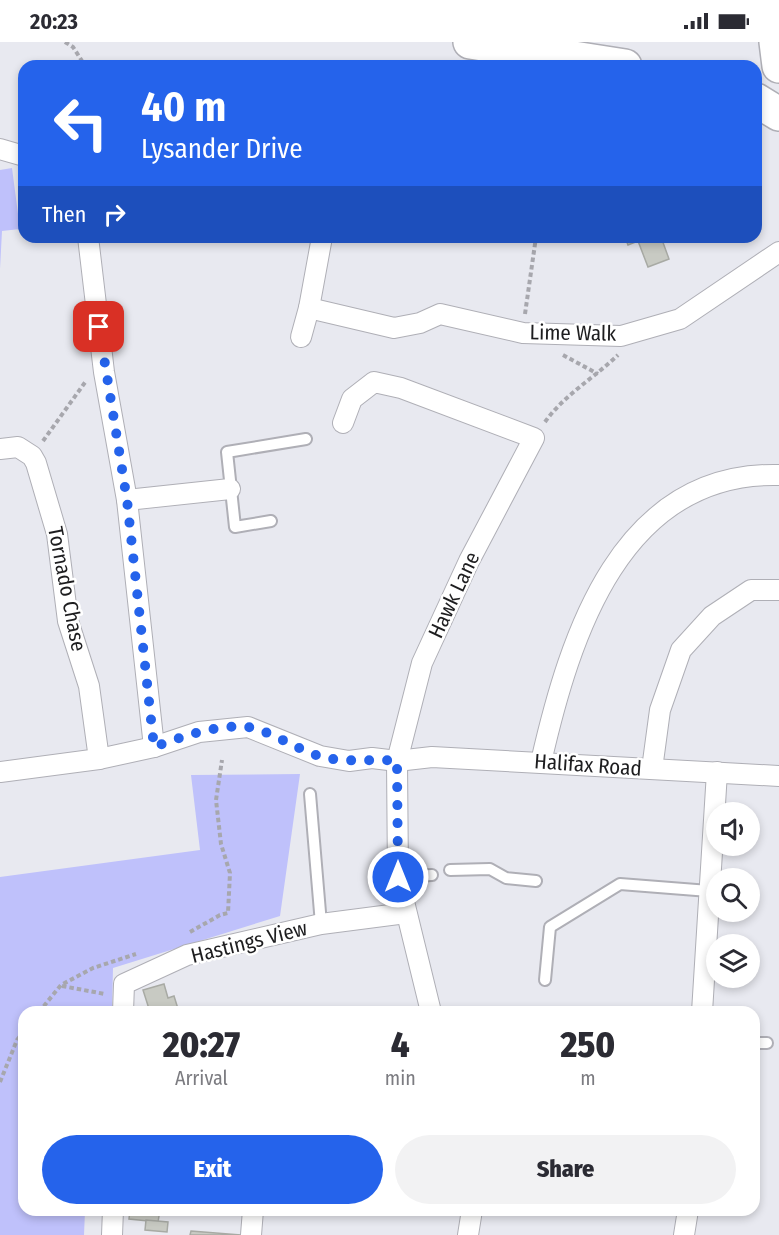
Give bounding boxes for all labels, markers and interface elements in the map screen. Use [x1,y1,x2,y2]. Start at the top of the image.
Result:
text: 20:23 [30,8,78,35]
text: 40 m [141,82,226,132]
icon: left [42,84,120,162]
text: Lysander Drive [141,133,303,165]
icon: right [98,198,131,231]
text: Then [42,201,86,228]
pin [73,301,124,352]
icon: arrive [82,310,115,343]
street label: Lime Walk [529,319,617,347]
street label: Tornado Chase [42,524,92,654]
street label: Hawk Lane [423,548,485,642]
street label: Halifax Road [533,748,643,782]
map controls [706,802,760,988]
button: sound [706,802,760,856]
position arrow [366,845,430,909]
button: search [706,868,760,922]
street label: Hastings View [188,915,310,969]
button: layers [706,934,760,988]
text: 20:27 [163,1023,240,1067]
text: 4 [391,1023,410,1067]
text: 250 [560,1023,615,1067]
text: Arrival [175,1066,228,1090]
text: min [385,1066,416,1090]
text: m [580,1066,596,1090]
button: Exit [42,1135,383,1204]
button: Share [395,1135,736,1204]

